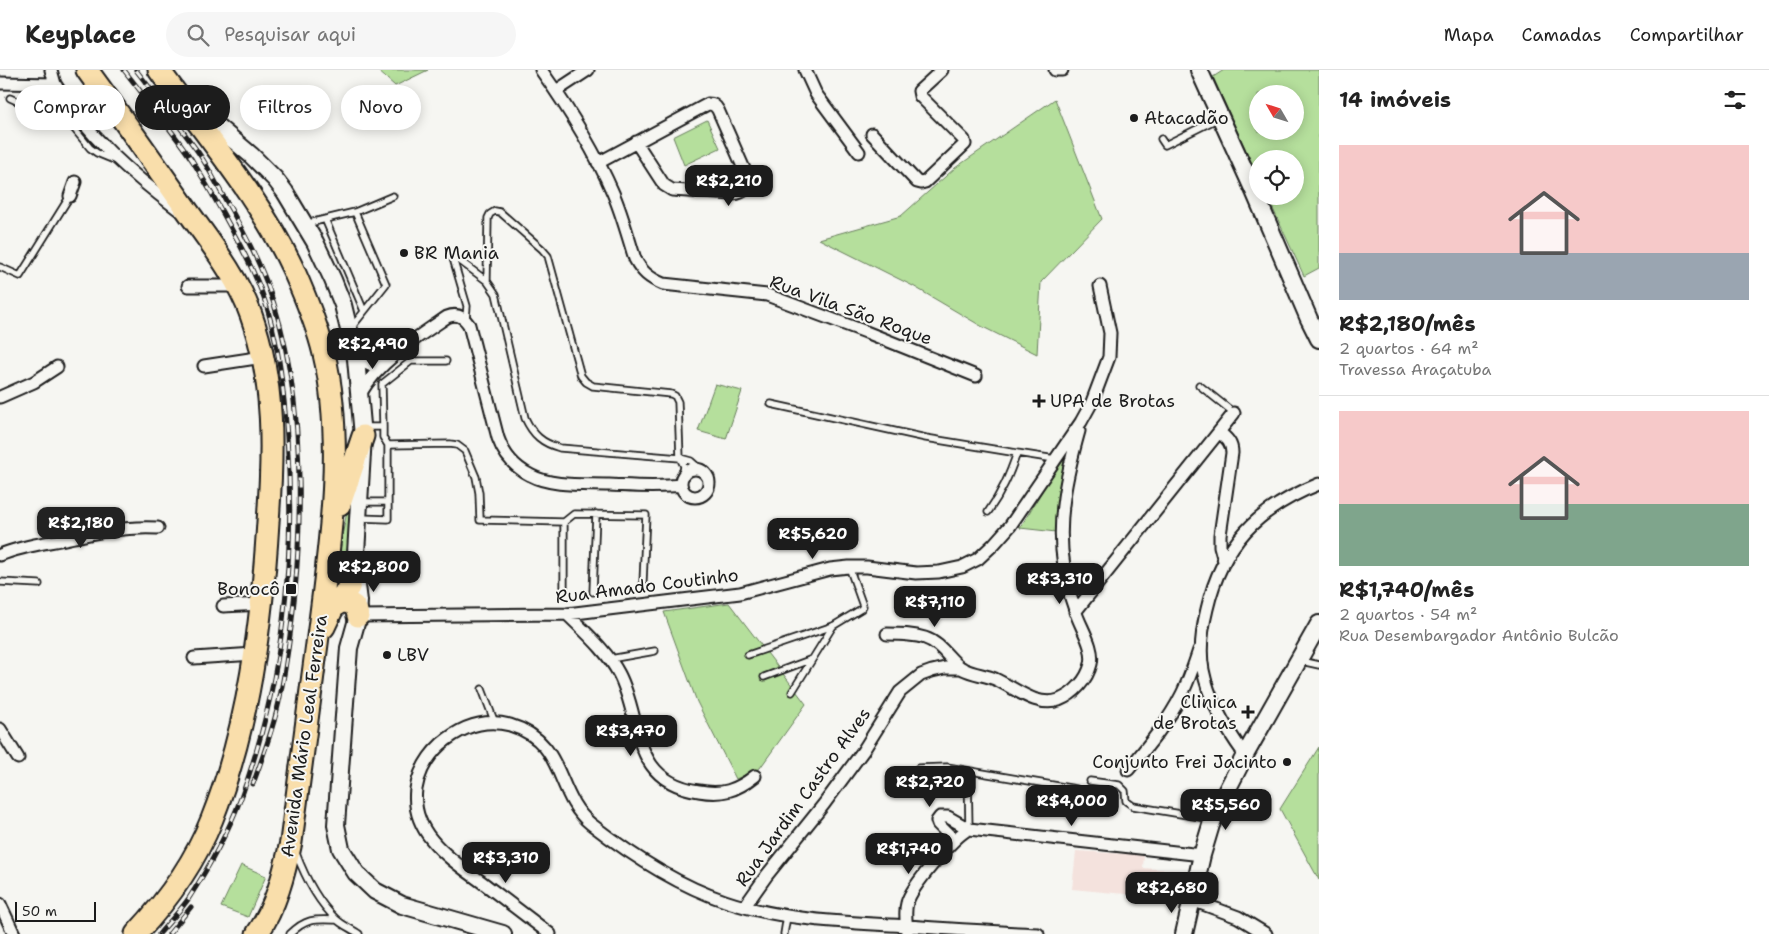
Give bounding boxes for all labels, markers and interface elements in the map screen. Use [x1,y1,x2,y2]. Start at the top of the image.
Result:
search box [166,12,516,57]
text: Keyplace [25,19,136,51]
icon: search [184,21,212,49]
text: Pesquisar aqui [224,22,356,47]
text: Mapa [1444,23,1494,47]
text: Camadas [1522,23,1602,47]
text: Compartilhar [1630,23,1744,47]
chip: Comprar [15,85,125,130]
chip: Alugar [135,85,230,130]
chip: Filtros [240,85,331,130]
chip: Novo [341,85,421,130]
north arrow [1249,85,1304,140]
map controls [1249,85,1304,205]
text: 14 imóveis [1339,86,1451,114]
icon: filters [1721,86,1749,114]
place label: Atacadão [1144,106,1229,130]
marker: Atacadão [1128,112,1140,124]
button: locate [1249,150,1304,205]
pin: R$2,210 [683,164,775,207]
text: R$2,210 [696,170,762,191]
icon: home [1499,178,1589,268]
place label: BR Mania [414,241,499,265]
marker: BR Mania [398,247,410,259]
street label: Rua Vila São Roque [766,269,936,351]
text: R$2,180/mês [1339,310,1476,338]
pin: R$2,490 [327,328,419,370]
text: R$2,490 [338,333,408,354]
text: 2 quartos · 64 m² [1339,338,1479,359]
text: Travessa Araçatuba [1339,359,1492,380]
place label: UPA de Brotas [1050,389,1175,413]
marker: UPA de Brotas [1032,394,1046,408]
icon: home [1499,443,1589,533]
pin: R$2,180 [35,506,127,549]
text: R$2,180 [48,512,114,533]
pin: R$5,620 [767,518,859,560]
text: R$5,620 [778,523,848,544]
pin: R$2,800 [328,550,420,593]
text: R$2,800 [338,556,410,577]
pin: R$3,310 [1014,562,1106,605]
street label: Rua Amado Coutinho [554,563,740,609]
text: R$3,310 [1027,568,1093,589]
text: R$1,740/mês [1339,576,1474,604]
place label: Bonocô [217,577,280,601]
marker: Bonocô [284,582,298,596]
pin: R$7,110 [889,586,981,628]
text: R$7,110 [905,591,965,612]
text: 2 quartos · 54 m² [1339,604,1477,625]
street label: Avenida Mário Leal Ferreira [275,613,333,859]
text: Rua Desembargador Antônio Bulcão [1339,625,1619,646]
place label: LBV [397,643,429,667]
marker: LBV [381,649,393,661]
place label: Clinica de Brotas [1153,690,1237,735]
street label: Rua Jardim Castro Alves [730,703,876,891]
marker: Clinica de Brotas [1241,705,1255,719]
pin: R$3,470 [585,714,677,757]
text: R$3,470 [596,720,666,741]
place label: Conjunto Frei Jacinto [1092,750,1277,774]
marker: Conjunto Frei Jacinto [1281,756,1293,768]
pin: R$2,720 [884,766,976,808]
text: R$2,720 [896,771,964,792]
pin: R$4,000 [1026,784,1118,827]
pin: R$5,560 [1180,788,1272,831]
text: R$4,000 [1037,790,1107,811]
text: R$5,560 [1192,794,1261,815]
pin: R$1,740 [863,832,955,875]
text: R$1,740 [877,838,941,859]
pin: R$3,310 [460,842,552,884]
text: R$3,310 [473,847,539,868]
pin: R$2,680 [1126,872,1218,914]
text: R$2,680 [1136,877,1208,898]
scale bar [15,899,96,922]
text: 50 m [22,902,57,920]

